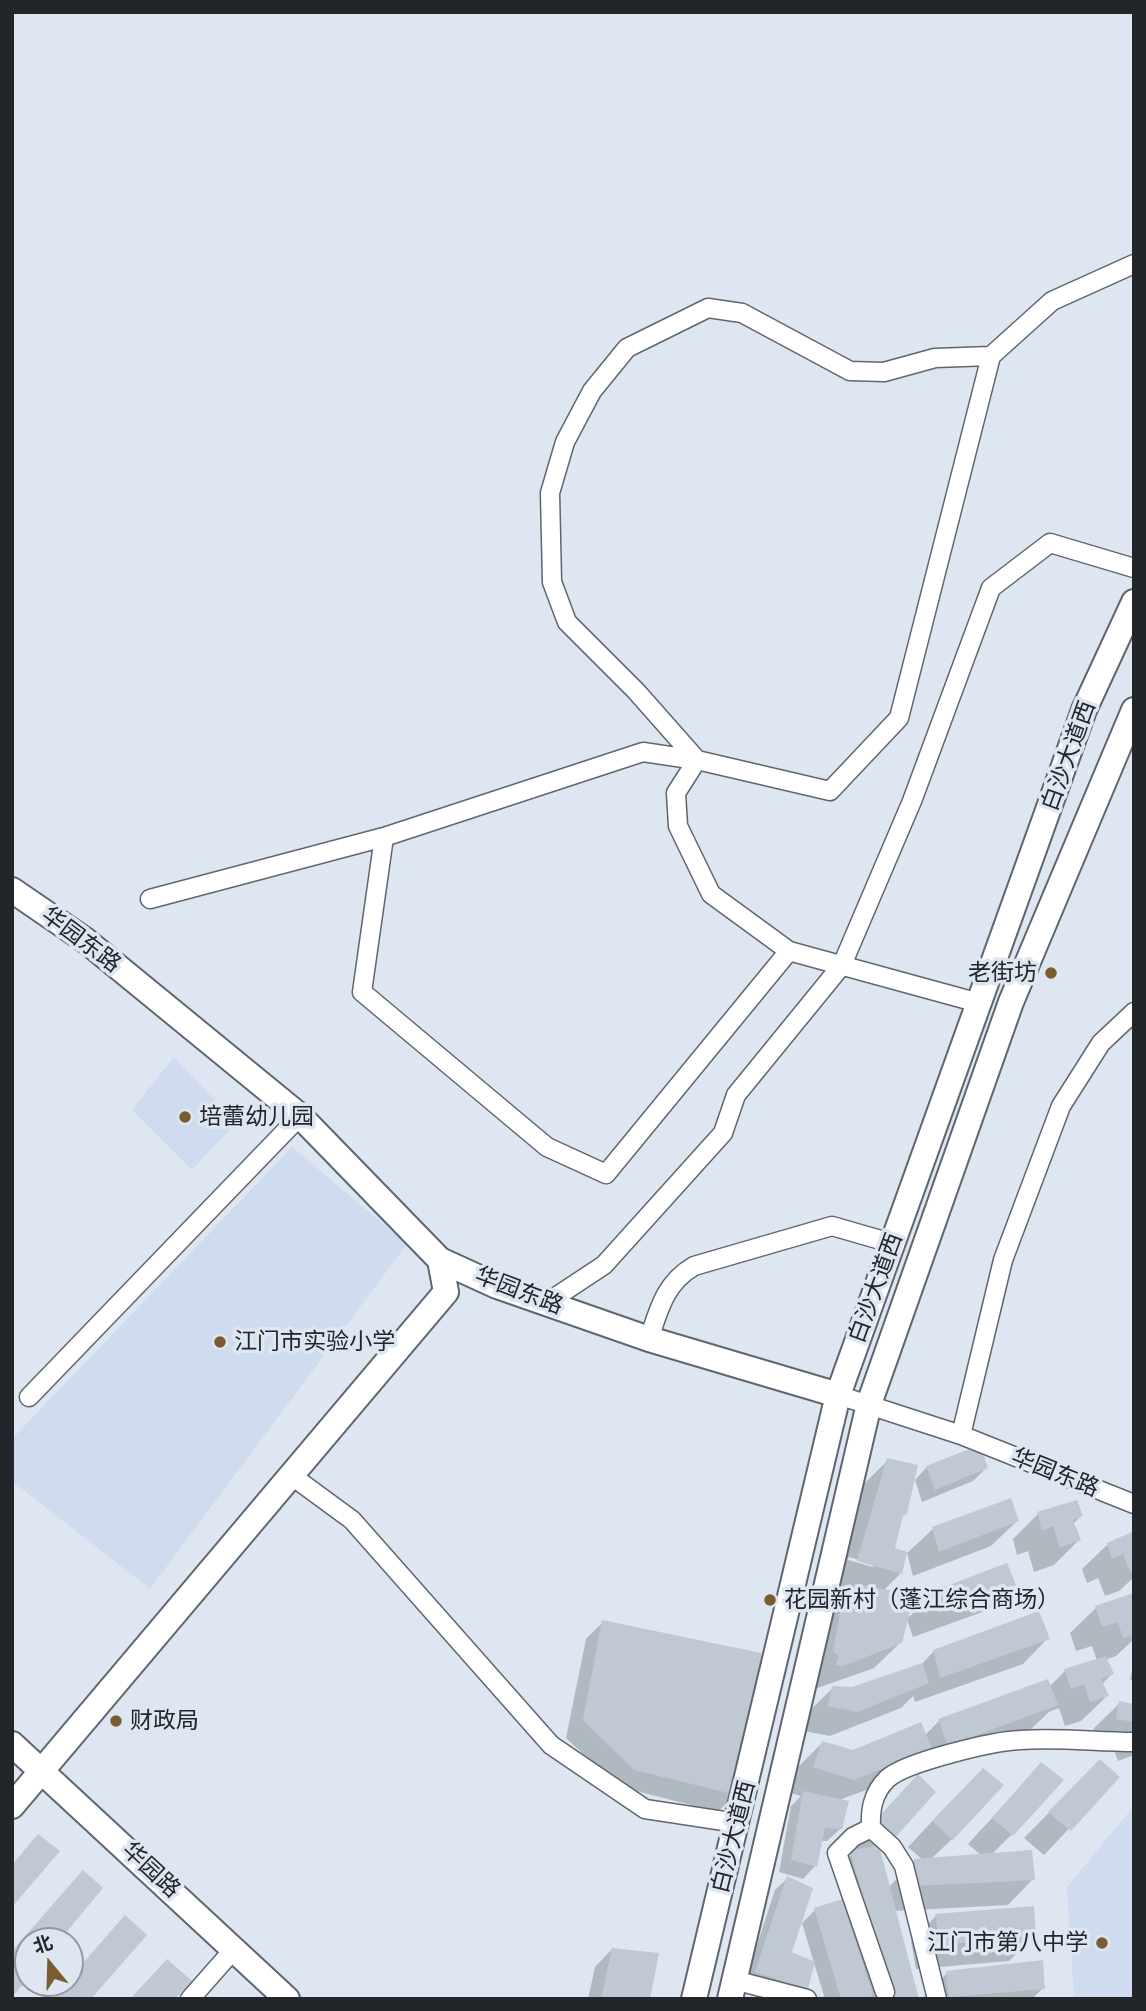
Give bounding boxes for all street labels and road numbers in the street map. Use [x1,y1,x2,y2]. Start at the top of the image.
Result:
street label: 白沙大道西 [1036,697,1102,815]
street label: 华园东路 [36,901,126,979]
street label: 白沙大道西 [843,1229,909,1347]
street label: 华园东路 [471,1262,567,1320]
street label: 华园东路 [1007,1443,1103,1503]
street label: 白沙大道西 [707,1778,761,1896]
street label: 华园路 [116,1836,186,1904]

